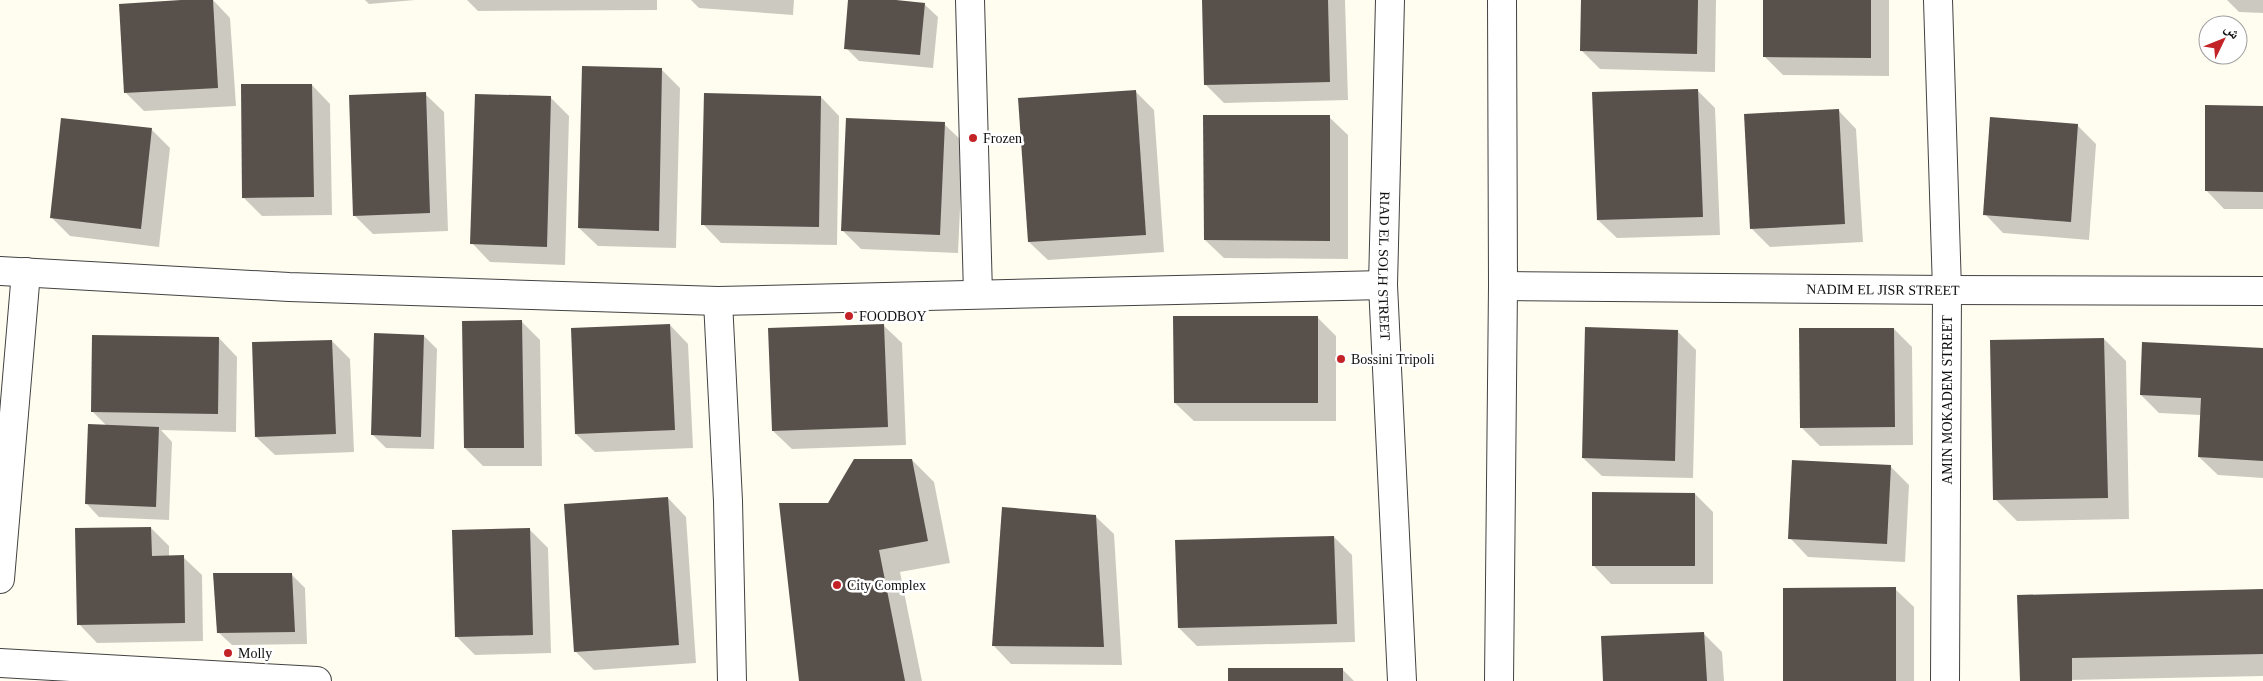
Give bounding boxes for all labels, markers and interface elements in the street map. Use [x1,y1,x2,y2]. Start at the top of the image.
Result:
north arrow [2198,15,2248,65]
text: ش [2221,21,2243,43]
place label: Frozen [983,131,1022,146]
marker: Frozen [967,132,979,144]
street label: RIAD EL SOLH STREET [1375,191,1393,341]
street label: NADIM EL JISR STREET [1806,281,1960,298]
place label: FOODBOY [859,309,927,324]
marker: FOODBOY [843,310,855,322]
street label: AMIN MOKADEM STREET [1940,315,1955,485]
place label: Bossini Tripoli [1351,352,1435,367]
marker: Bossini Tripoli [1335,353,1347,365]
place label: City Complex [847,578,926,593]
marker: City Complex [831,579,843,591]
place label: Molly [238,646,272,661]
marker: Molly [222,647,234,659]

